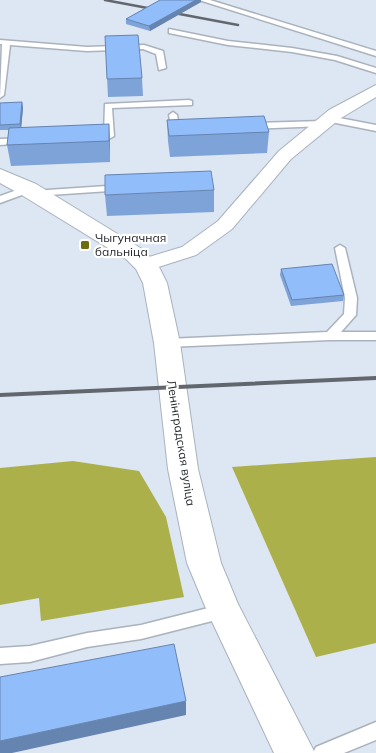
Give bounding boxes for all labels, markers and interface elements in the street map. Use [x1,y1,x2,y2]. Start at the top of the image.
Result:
place label: Чыгуначная бальніца [95,230,166,259]
marker: Чыгуначная бальніца [79,239,91,251]
street label: Ленінградская вуліца [164,379,199,507]

